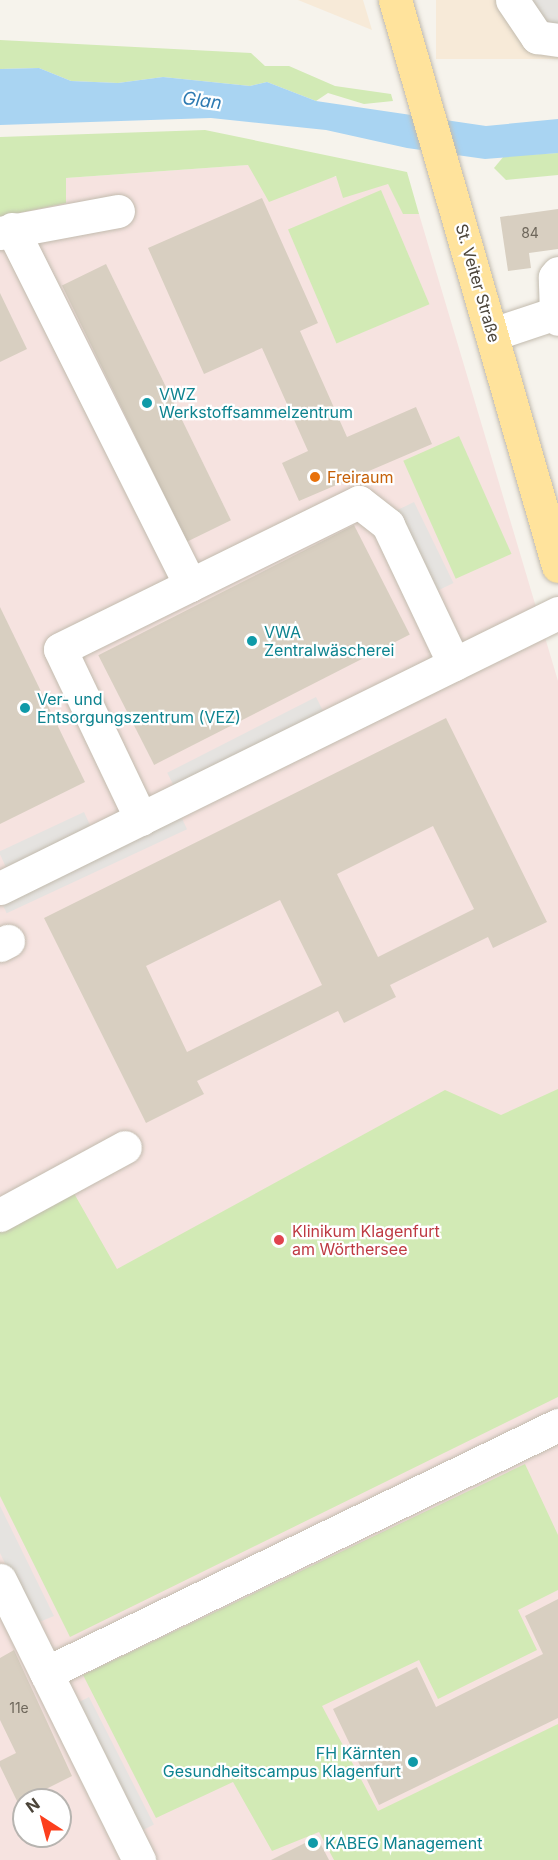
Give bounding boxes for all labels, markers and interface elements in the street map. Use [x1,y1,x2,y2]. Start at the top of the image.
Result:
water label: Glan [181,88,223,114]
street label: St. Veiter Straße [452,221,504,345]
house number: 84 [521,225,539,241]
place label: VWZ Werkstoffsammelzentrum [159,384,353,422]
marker: VWZ Werkstoffsammelzentrum [140,396,154,410]
place label: Freiraum [327,467,393,487]
marker: Freiraum [308,470,322,484]
place label: VWA Zentralwäscherei [264,622,394,660]
marker: VWA Zentralwäscherei [245,634,259,648]
place label: Ver- und Entsorgungszentrum (VEZ) [37,689,241,727]
marker: Ver- und Entsorgungszentrum (VEZ) [18,701,32,715]
place label: Klinikum Klagenfurt am Wörthersee [292,1221,440,1259]
marker: Klinikum Klagenfurt am Wörthersee [270,1231,288,1249]
house number: 11e [9,1700,29,1716]
place label: FH Kärnten Gesundheitscampus Klagenfurt [163,1743,401,1781]
marker: FH Kärnten Gesundheitscampus Klagenfurt [406,1755,420,1769]
north arrow [12,1788,72,1848]
text: N [22,1793,43,1817]
place label: KABEG Management [325,1833,482,1853]
marker: KABEG Management [306,1836,320,1850]

